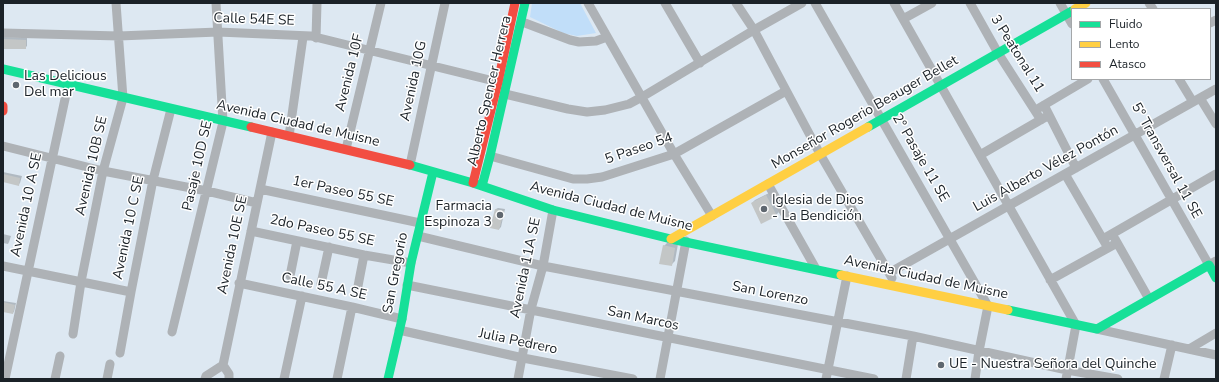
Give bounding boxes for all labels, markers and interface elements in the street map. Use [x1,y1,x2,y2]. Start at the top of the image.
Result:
legend [1071,8,1211,80]
street label: Calle 54E SE [213,10,295,30]
street label: 3 Peatonal 11 [987,12,1047,96]
street label: Alberto Spencer Herrera [464,14,516,168]
text: Fluido [1109,16,1142,32]
street label: Avenida 10F [332,33,368,113]
text: Lento [1109,36,1139,52]
street label: Avenida 10G [397,39,431,123]
street label: Monseñor Rogerio Beauger Bellet [769,53,961,173]
text: Atasco [1109,56,1146,72]
place label: Las Delicious Del mar [24,69,107,102]
marker: Las Delicious Del mar [11,80,21,90]
street label: Avenida Ciudad de Muisne [215,97,381,151]
street label: 5° Transversal 11 SE [1127,100,1205,222]
street label: 2° Pasaje 11 SE [888,111,952,205]
street label: Avenida 10B SE [72,115,112,217]
street label: Pasaje 10D SE [179,119,217,213]
street label: Luis Alberto Vélez Pontón [971,122,1121,216]
street label: 5 Paseo 54 [603,130,675,168]
street label: Avenida 10 A SE [8,152,46,258]
street label: 1er Paseo 55 SE [291,173,395,211]
street label: Avenida 10 C SE [110,175,148,281]
street label: Avenida Ciudad de Muisne [528,179,694,235]
place label: Iglesia de Dios - La Bendición [772,193,864,226]
street label: Avenida 10E SE [214,194,252,296]
place label: Farmacia Espinoza 3 [424,199,492,232]
marker: Iglesia de Dios - La Bendición [759,204,769,214]
marker: Farmacia Espinoza 3 [495,210,505,220]
street label: 2do Paseo 55 SE [268,212,376,250]
street label: Avenida 11A SE [507,216,545,320]
street label: San Gregorio [380,231,412,315]
street label: Avenida Ciudad de Muisne [843,252,1009,304]
street label: Calle 55 A SE [280,270,368,304]
street label: San Lorenzo [730,278,810,310]
street label: San Marcos [606,303,680,335]
street label: Julia Pedrero [477,325,559,359]
place label: UE - Nuestra Señora del Quinche [949,357,1156,373]
marker: UE - Nuestra Señora del Quinche [936,360,946,370]

